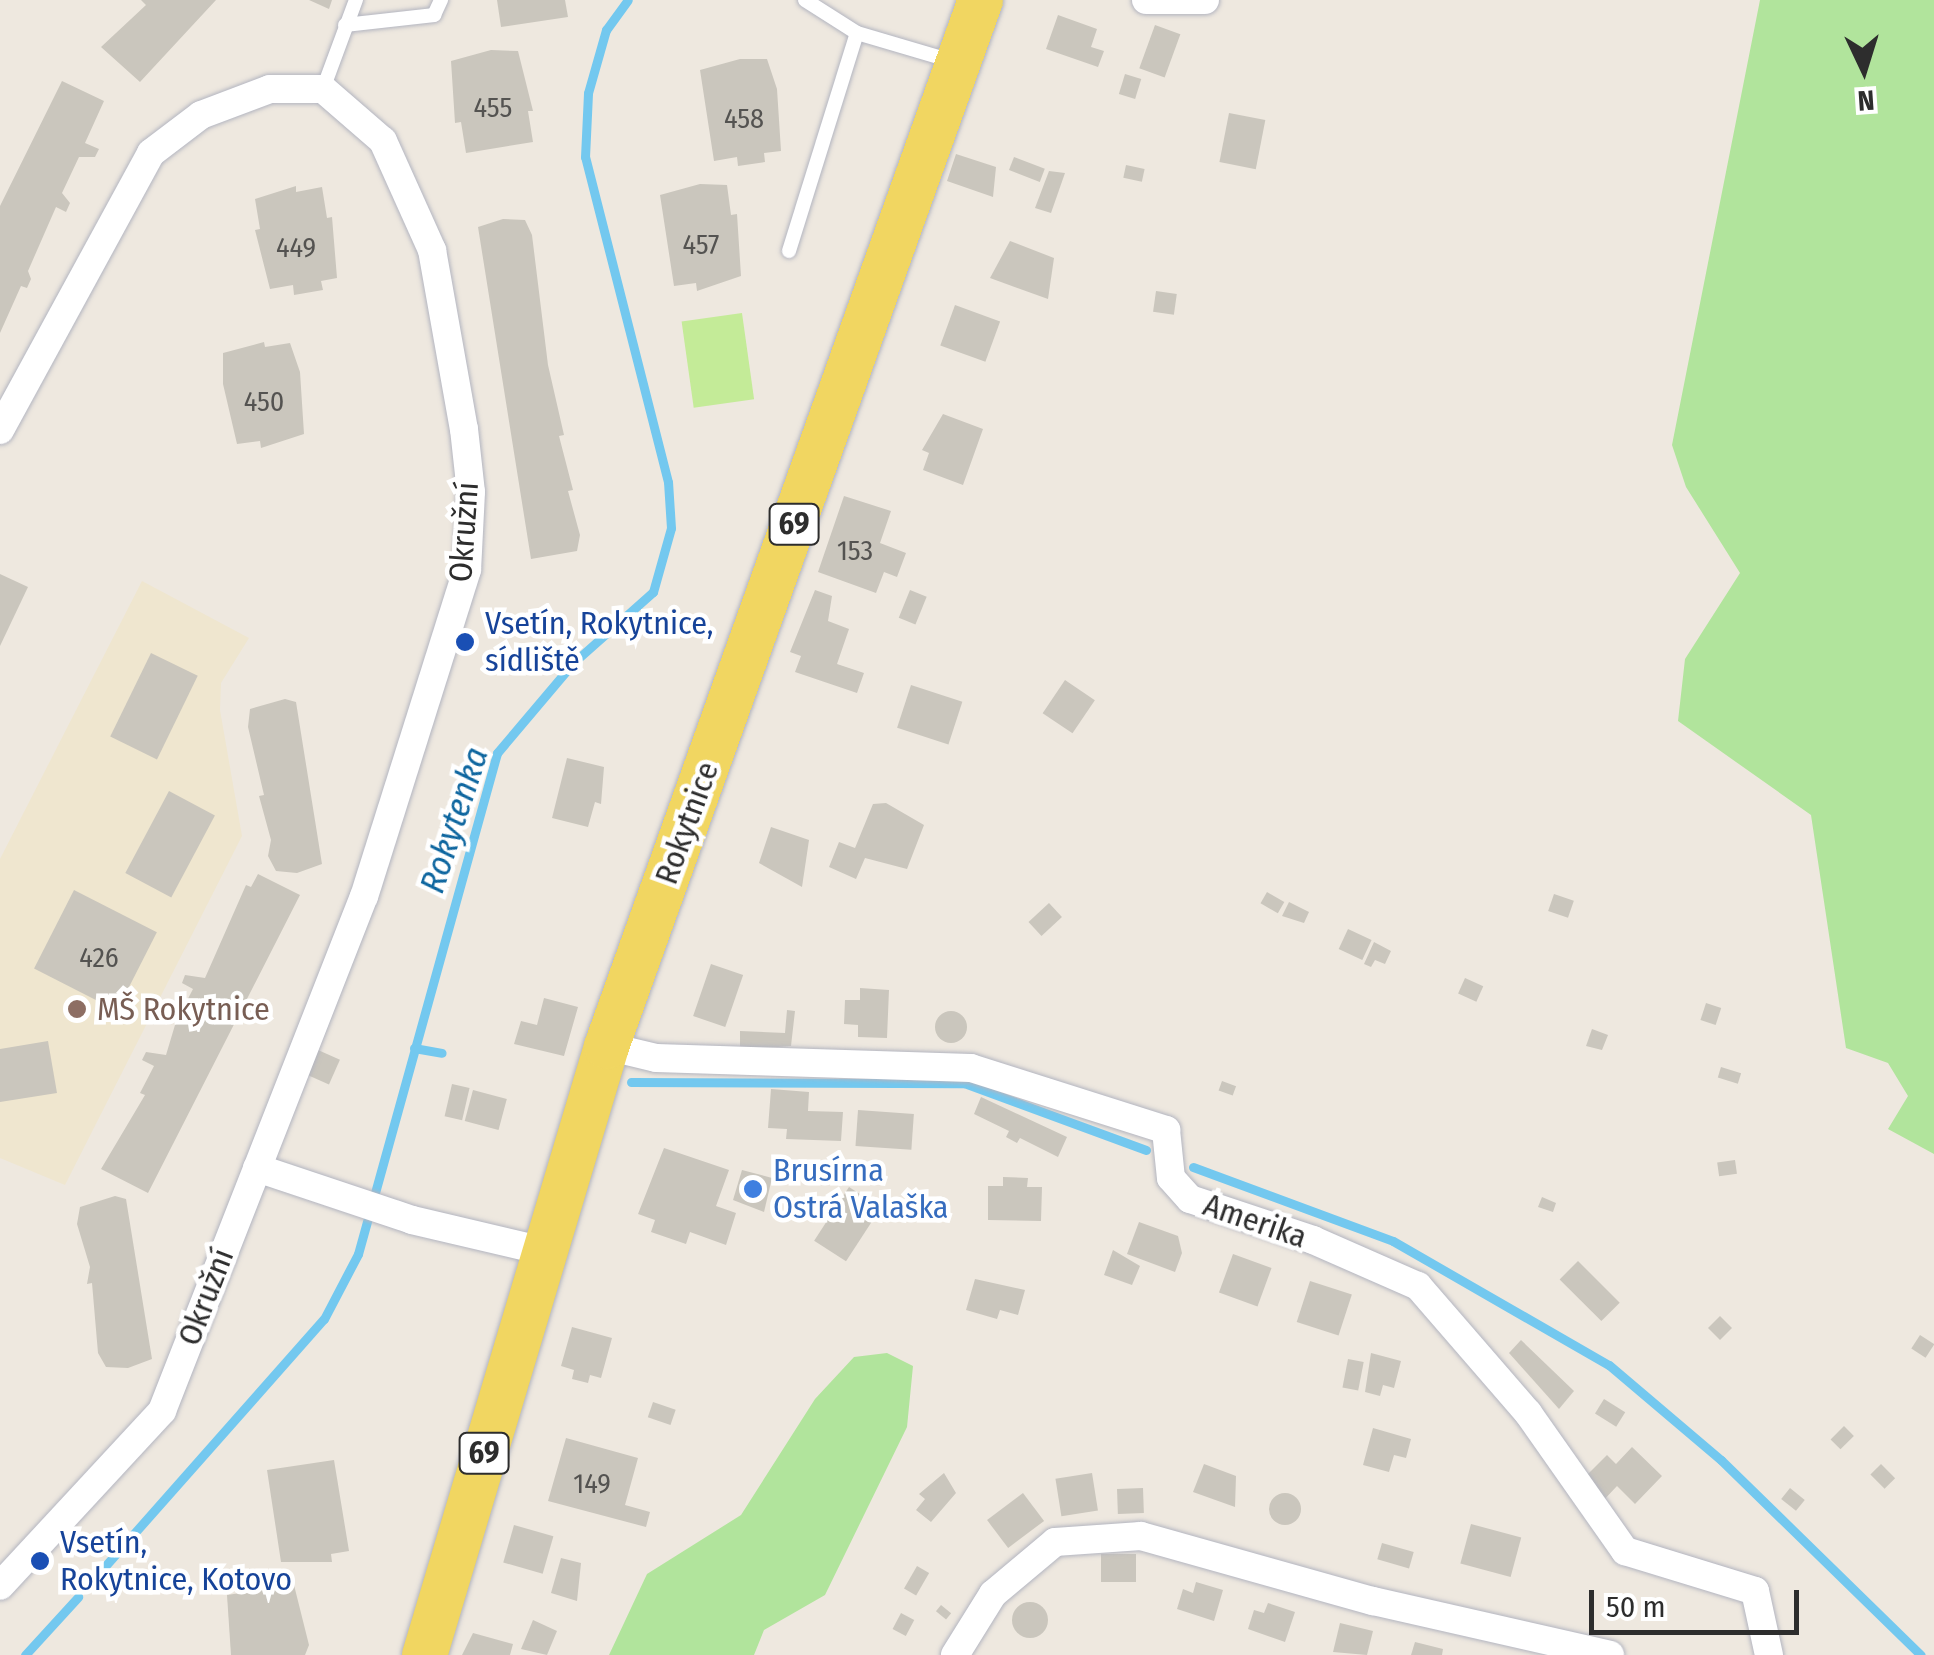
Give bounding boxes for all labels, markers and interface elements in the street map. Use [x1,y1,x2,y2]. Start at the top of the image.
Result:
north arrow [1814,20,1914,120]
text: N [1857,83,1876,117]
house number: 455 [474,91,512,125]
house number: 458 [724,102,764,136]
house number: 457 [683,228,719,262]
house number: 449 [276,231,316,265]
house number: 450 [244,385,284,419]
street label: Okružní [441,481,487,583]
road number: 69 [766,499,822,549]
house number: 153 [837,534,873,568]
place label: Vsetín, Rokytnice, sídliště [485,605,713,680]
marker: Vsetín, Rokytnice, sídliště [454,631,476,653]
water label: Rokytenka [411,742,497,898]
street label: Rokytnice [647,757,727,889]
house number: 426 [79,941,119,975]
place label: MŠ Rokytnice [97,990,270,1028]
marker: MŠ Rokytnice [66,998,88,1020]
place label: Brusírna Ostrá Valaška [773,1152,948,1227]
marker: Brusírna Ostrá Valaška [742,1178,764,1200]
street label: Amerika [1198,1185,1312,1257]
street label: Okružní [170,1243,242,1351]
road number: 69 [456,1428,512,1478]
house number: 149 [573,1467,611,1501]
place label: Vsetín, Rokytnice, Kotovo [60,1524,292,1599]
marker: Vsetín, Rokytnice, Kotovo [29,1550,51,1572]
scale bar [1594,1570,1804,1632]
text: 50 m [1606,1589,1666,1625]

